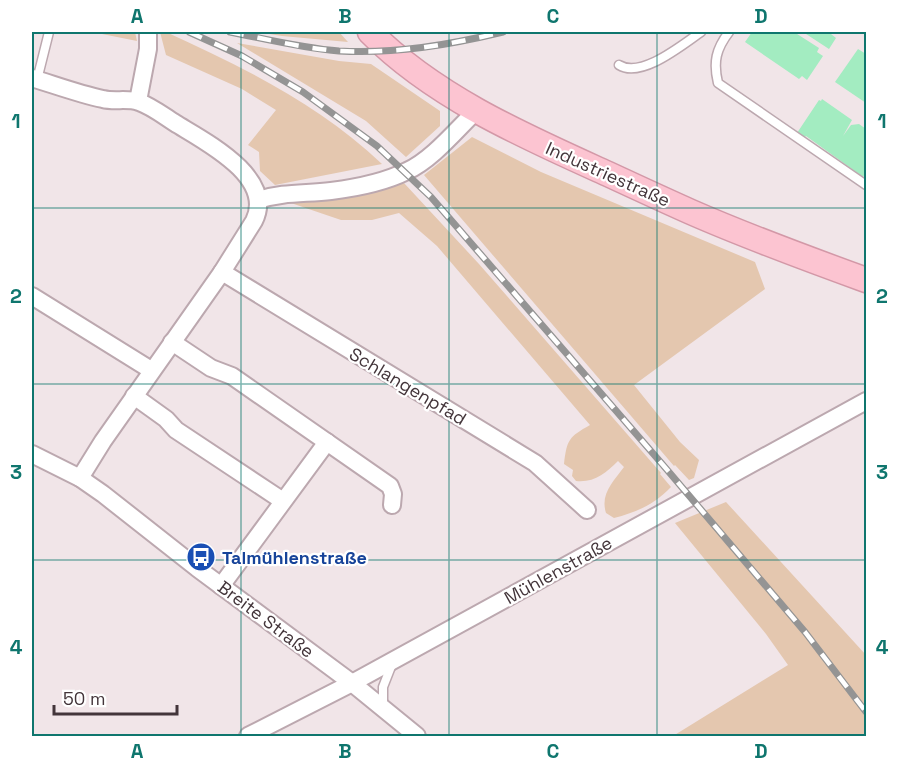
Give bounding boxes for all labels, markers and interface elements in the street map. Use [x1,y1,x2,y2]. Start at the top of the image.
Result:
text: A [131,3,144,29]
text: B [338,3,352,29]
text: C [547,3,560,29]
text: D [754,3,768,29]
text: 1 [11,108,21,134]
text: 1 [877,108,887,134]
street label: Industriestraße [542,136,674,212]
text: 2 [10,283,22,309]
text: 2 [876,283,888,309]
street label: Schlangenpfad [345,342,471,430]
text: 3 [10,459,22,485]
text: 3 [876,459,888,485]
street label: Mühlenstraße [500,531,616,609]
bus stop icon: Talmühlenstraße [185,541,217,573]
place label: Talmühlenstraße [222,546,367,569]
street label: Breite Straße [213,575,319,663]
text: 4 [10,634,23,660]
text: 4 [876,634,889,660]
scale bar [54,678,177,716]
text: 50 m [63,687,105,710]
text: A [131,738,144,764]
text: B [338,738,352,764]
text: C [547,738,560,764]
text: D [754,738,768,764]

